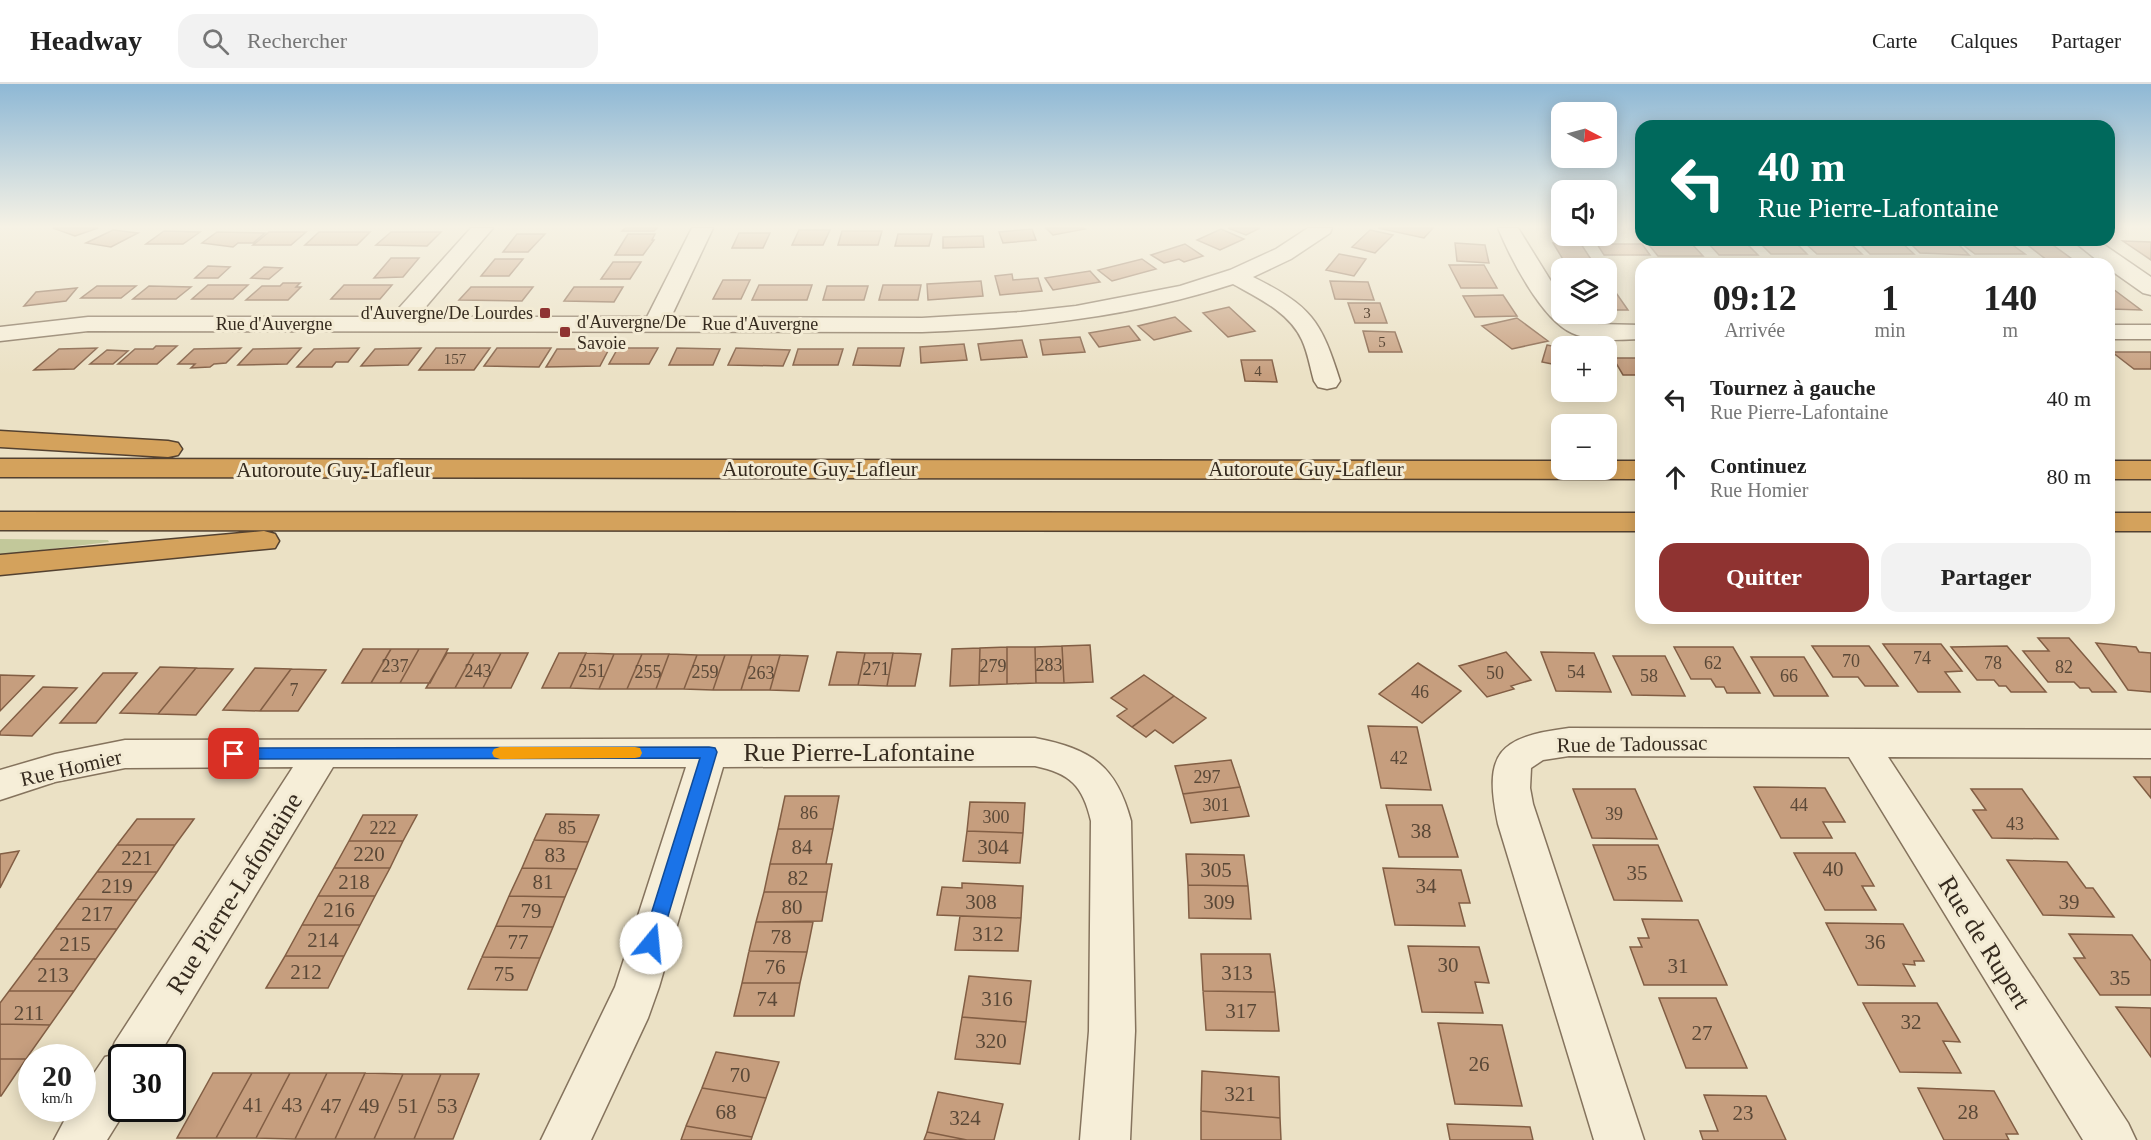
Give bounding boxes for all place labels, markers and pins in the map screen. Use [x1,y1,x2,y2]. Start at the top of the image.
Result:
place label: d'Auvergne/De Lourdes [361,303,533,323]
marker: d'Auvergne/De Lourdes [538,306,552,320]
place label: d'Auvergne/De Savoie [577,312,686,353]
marker: d'Auvergne/De Savoie [558,325,572,339]
pin [208,728,259,779]

